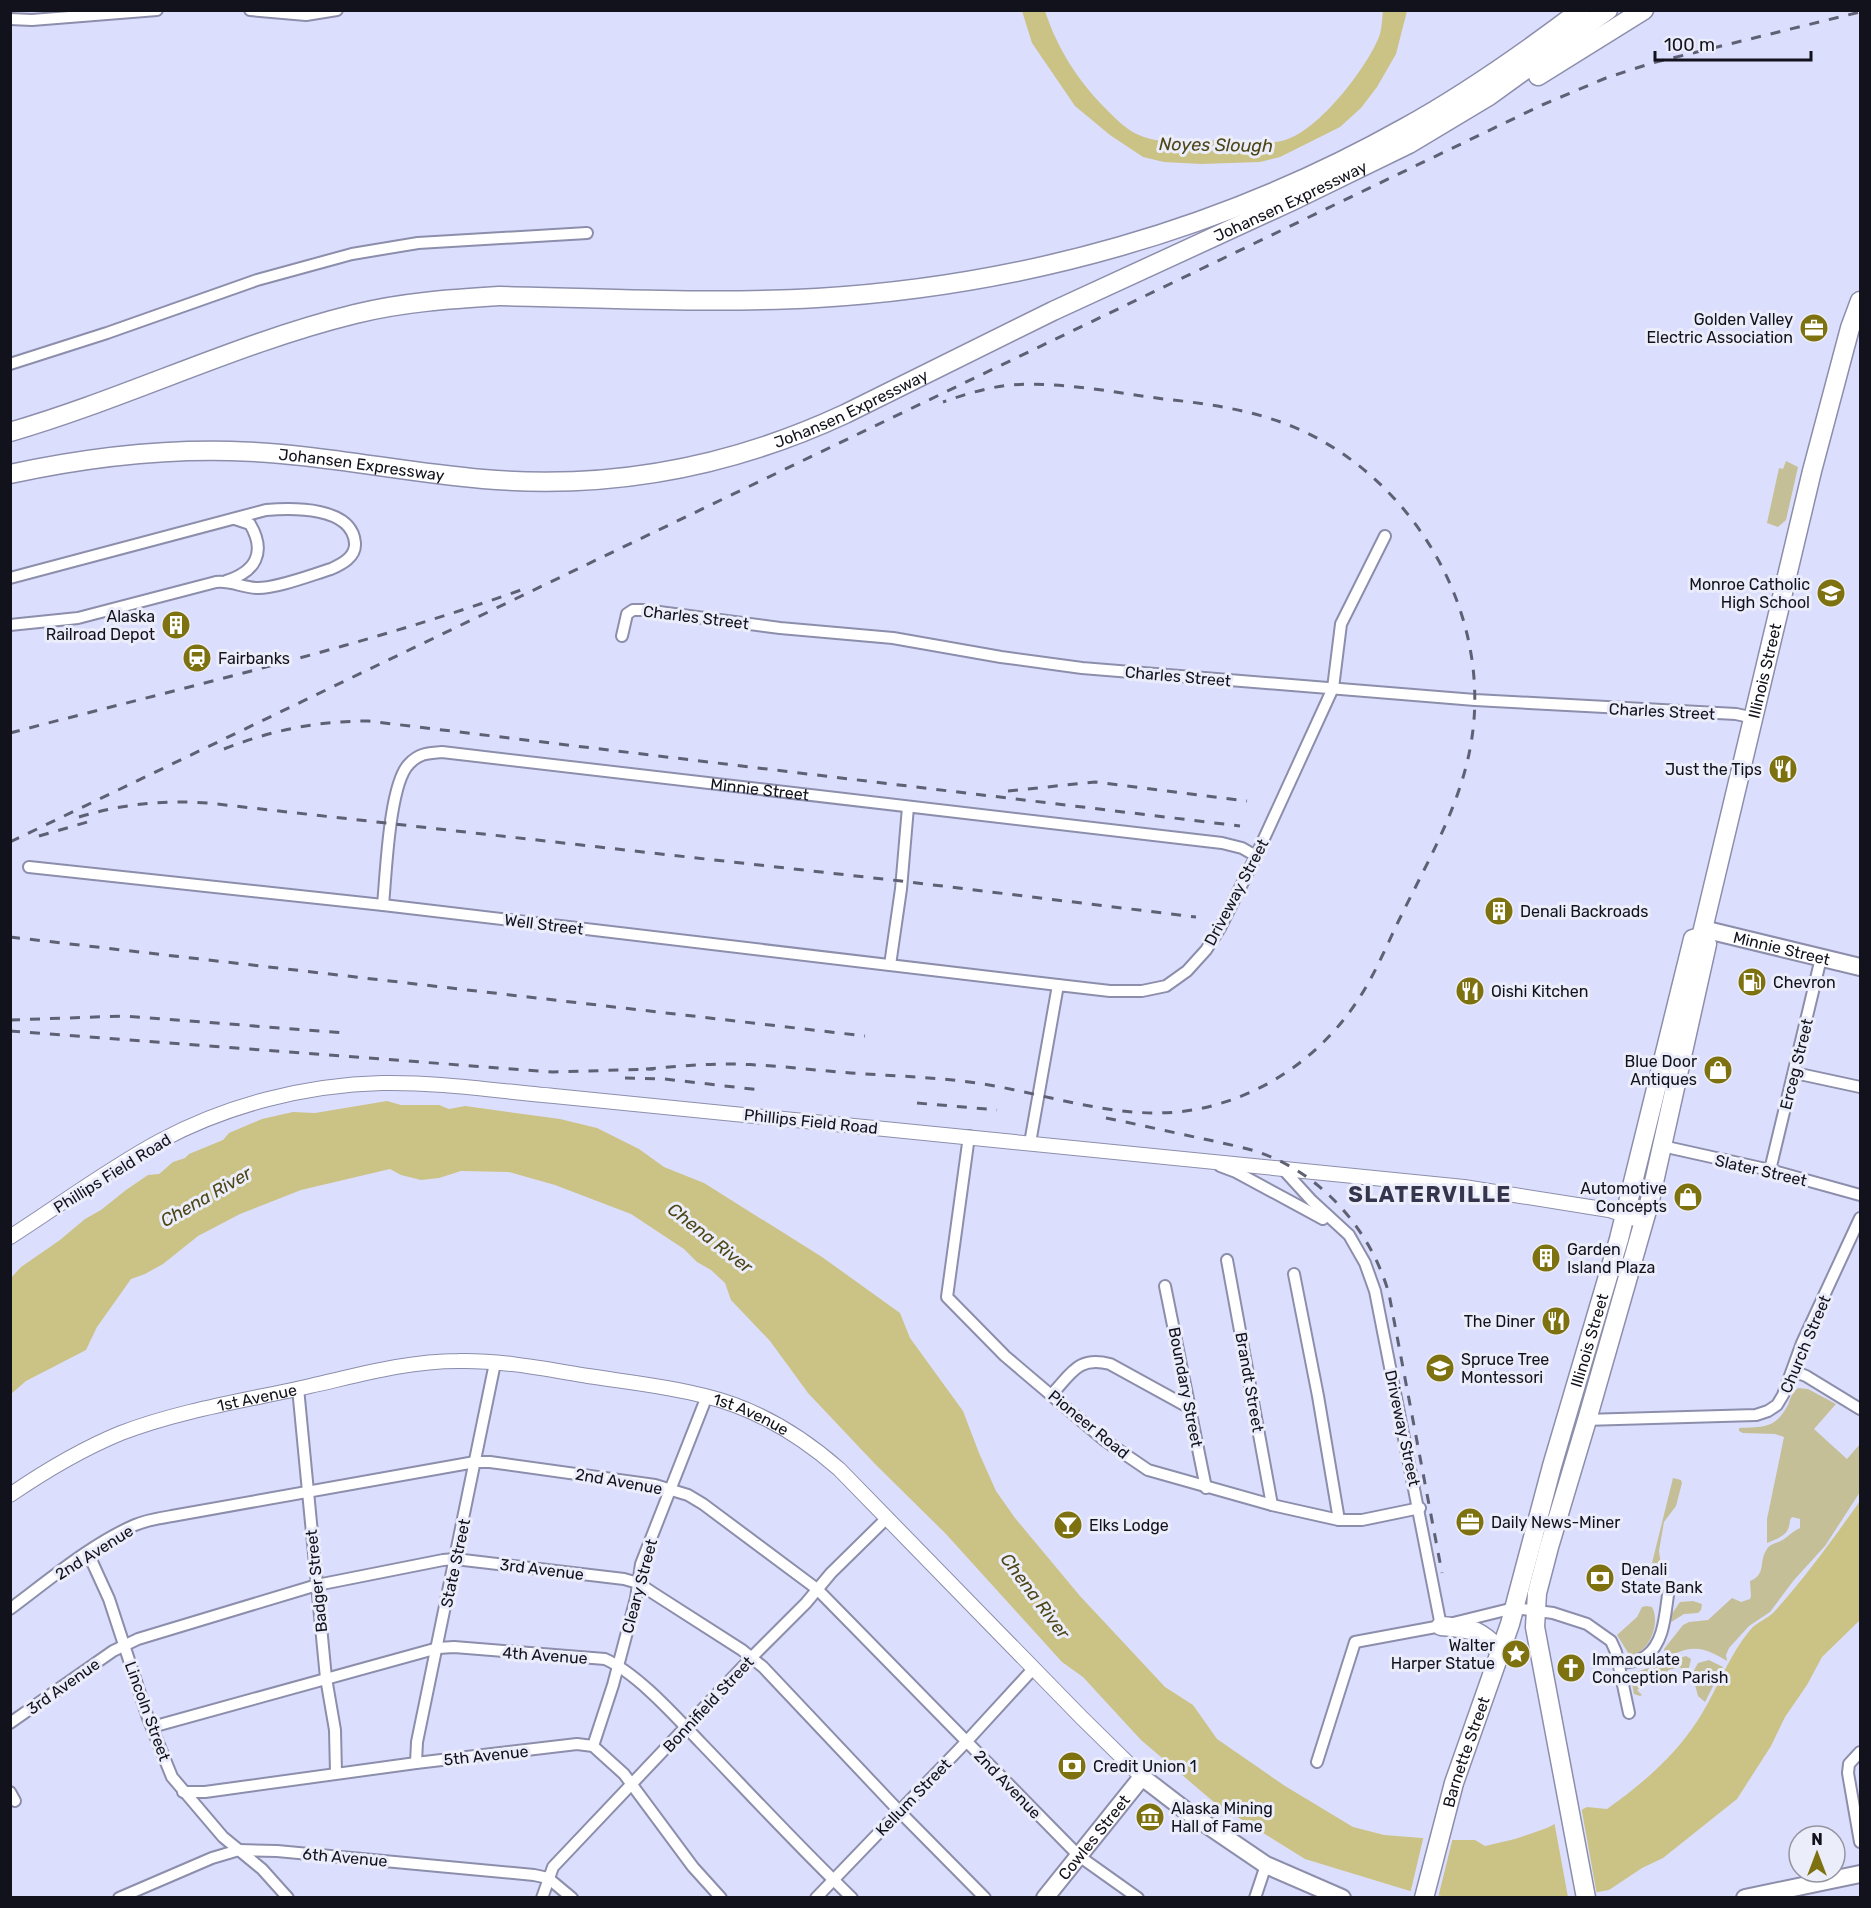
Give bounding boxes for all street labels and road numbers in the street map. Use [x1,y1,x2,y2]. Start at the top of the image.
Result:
street label: Johansen Expressway [1211,157,1370,246]
street label: Johansen Expressway [771,365,931,452]
street label: Johansen Expressway [278,445,446,485]
street label: Charles Street [642,602,750,633]
street label: Illinois Street [1744,621,1785,720]
street label: Charles Street [1124,662,1232,691]
street label: Charles Street [1608,699,1716,724]
street label: Minnie Street [709,774,810,805]
street label: Driveway Street [1200,836,1273,949]
street label: Well Street [503,910,585,939]
street label: Minnie Street [1731,928,1832,969]
street label: Erceg Street [1776,1017,1817,1112]
street label: Phillips Field Road [743,1105,879,1138]
street label: Phillips Field Road [50,1130,174,1217]
street label: Slater Street [1713,1151,1809,1190]
street label: Illinois Street [1567,1291,1612,1390]
street label: Church Street [1776,1292,1835,1396]
street label: Boundary Street [1165,1325,1206,1449]
street label: Brandt Street [1231,1331,1268,1434]
street label: Driveway Street [1381,1368,1424,1488]
street label: 1st Avenue [215,1380,299,1415]
street label: Pioneer Road [1044,1386,1133,1463]
street label: 1st Avenue [711,1390,792,1439]
street label: 2nd Avenue [574,1464,664,1499]
street label: State Street [437,1517,474,1609]
street label: 2nd Avenue [52,1521,137,1584]
street label: Badger Street [302,1529,331,1633]
street label: Cleary Street [618,1537,661,1635]
street label: 3rd Avenue [499,1555,585,1584]
street label: 4th Avenue [502,1643,588,1668]
street label: Bonnifield Street [659,1652,758,1756]
street label: 3rd Avenue [23,1654,103,1718]
street label: Lincoln Street [121,1659,174,1763]
street label: Barnette Street [1439,1694,1494,1810]
street label: 5th Avenue [443,1742,529,1769]
street label: 2nd Avenue [970,1746,1045,1823]
street label: Kellum Street [872,1755,955,1840]
street label: Cowles Street [1054,1791,1134,1884]
street label: 6th Avenue [302,1844,388,1871]

